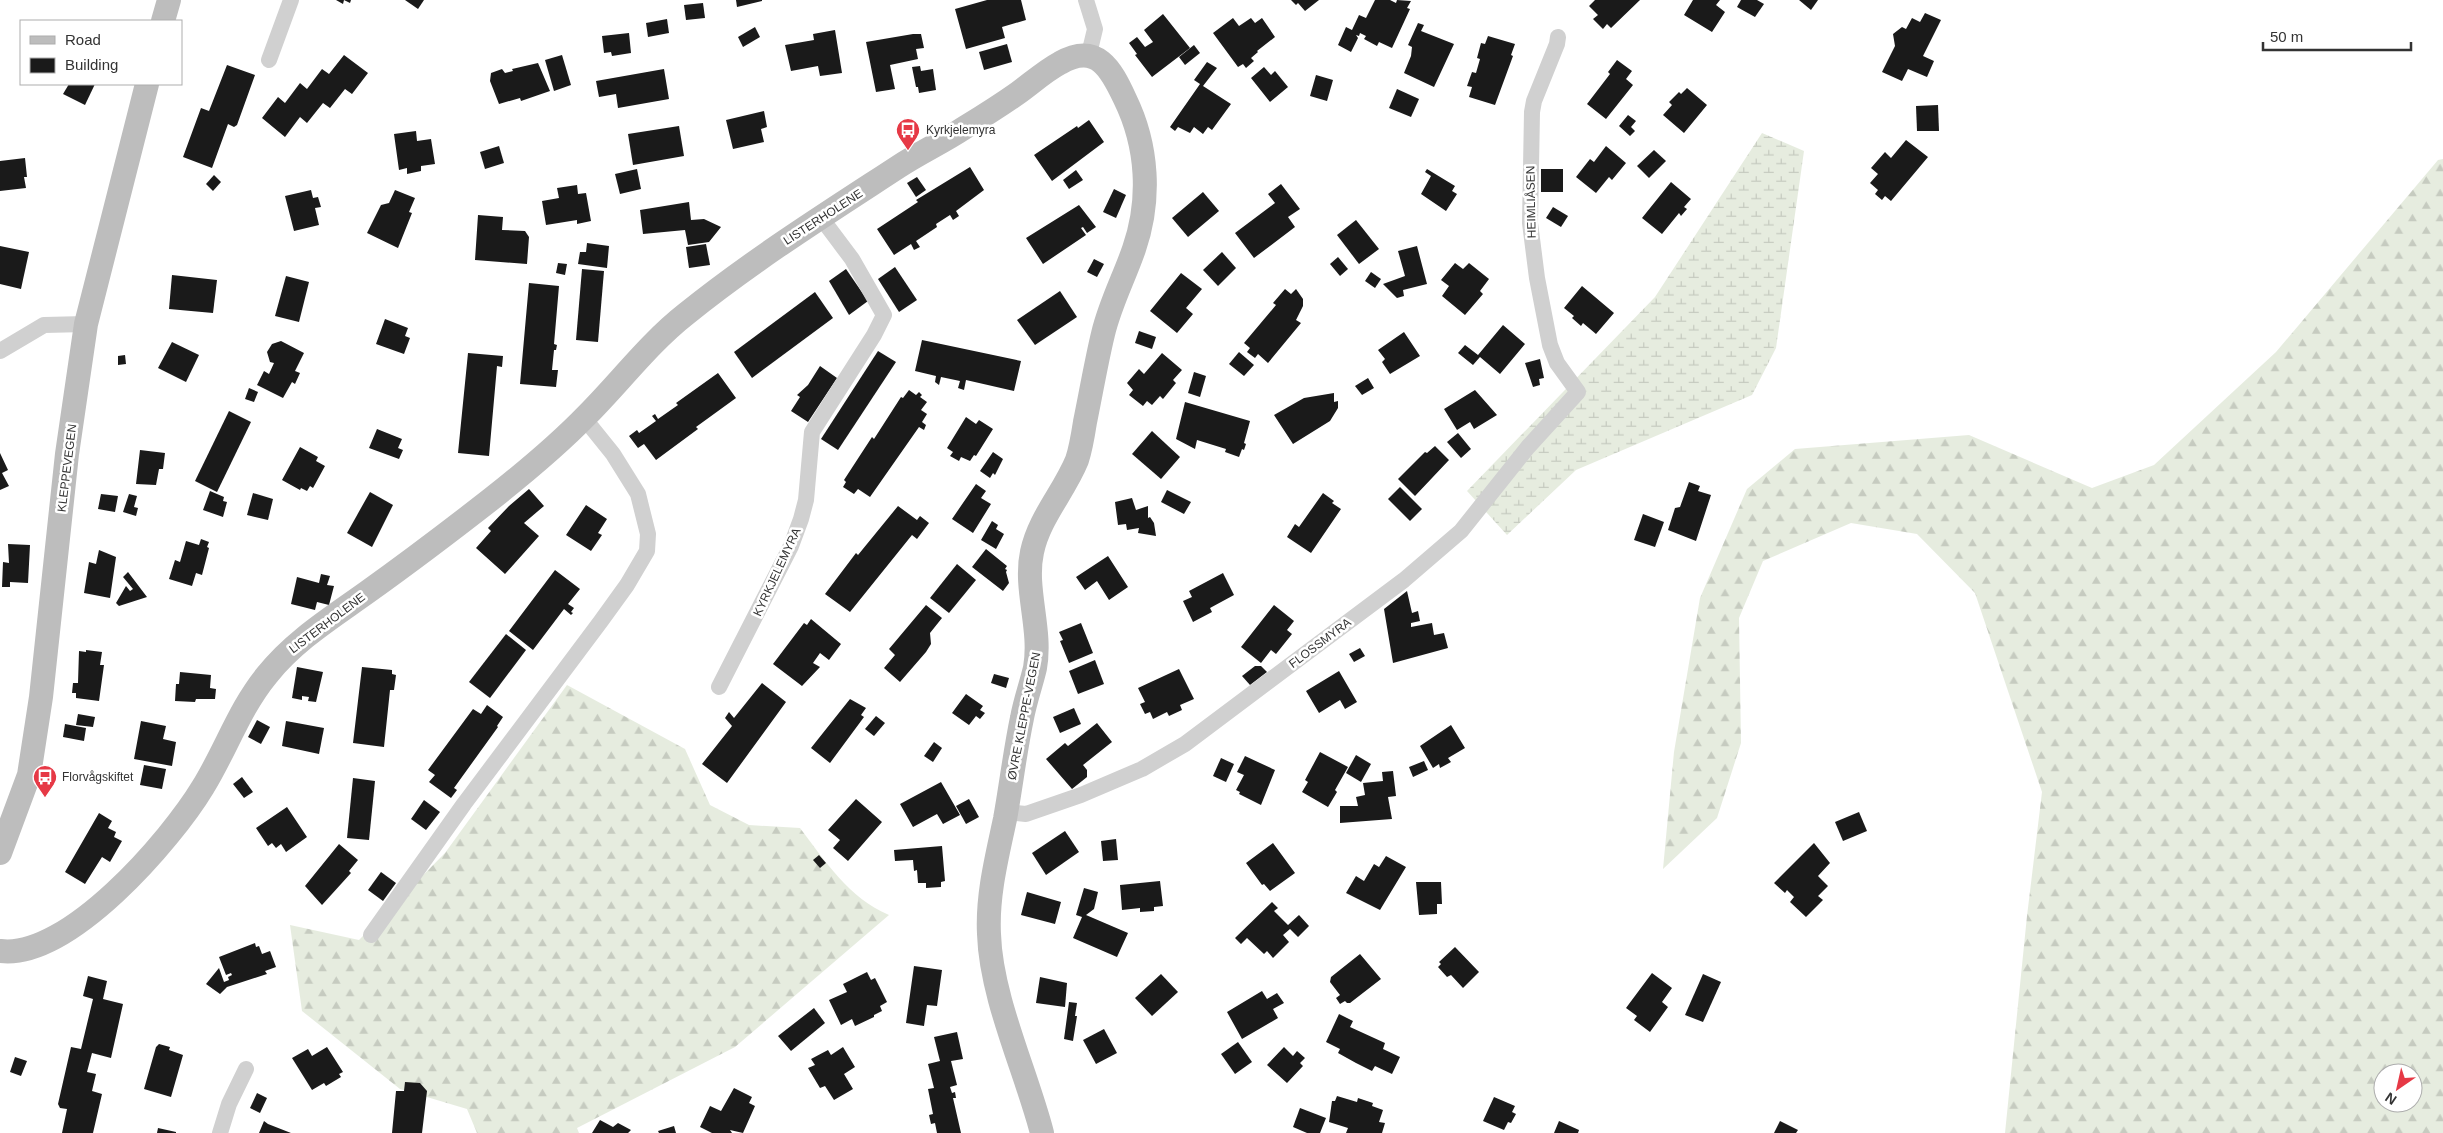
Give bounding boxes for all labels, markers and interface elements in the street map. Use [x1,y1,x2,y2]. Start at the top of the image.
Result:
legend [20,20,182,85]
scale bar [2263,20,2410,52]
text: 50 m [2270,28,2303,45]
text: Road [65,31,101,48]
text: Building [65,56,118,73]
bus stop icon: Kyrkjelemyra [895,117,921,151]
place label: Kyrkjelemyra [926,123,996,137]
street label: HEIMLIÅSEN [1522,166,1539,238]
street label: LISTERHOLENE [781,186,865,248]
street label: KLEPPEVEGEN [55,423,79,513]
street label: KYRKJELEMYRA [750,526,804,618]
street label: LISTERHOLENE [286,590,368,656]
street label: FLOSSMYRA [1286,615,1354,671]
street label: ØVRE KLEPPE-VEGEN [1005,651,1043,781]
bus stop icon: Florvågskiftet [32,764,58,798]
place label: Florvågskiftet [62,770,134,784]
north arrow [2373,1063,2423,1113]
text: N [2382,1089,2399,1108]

